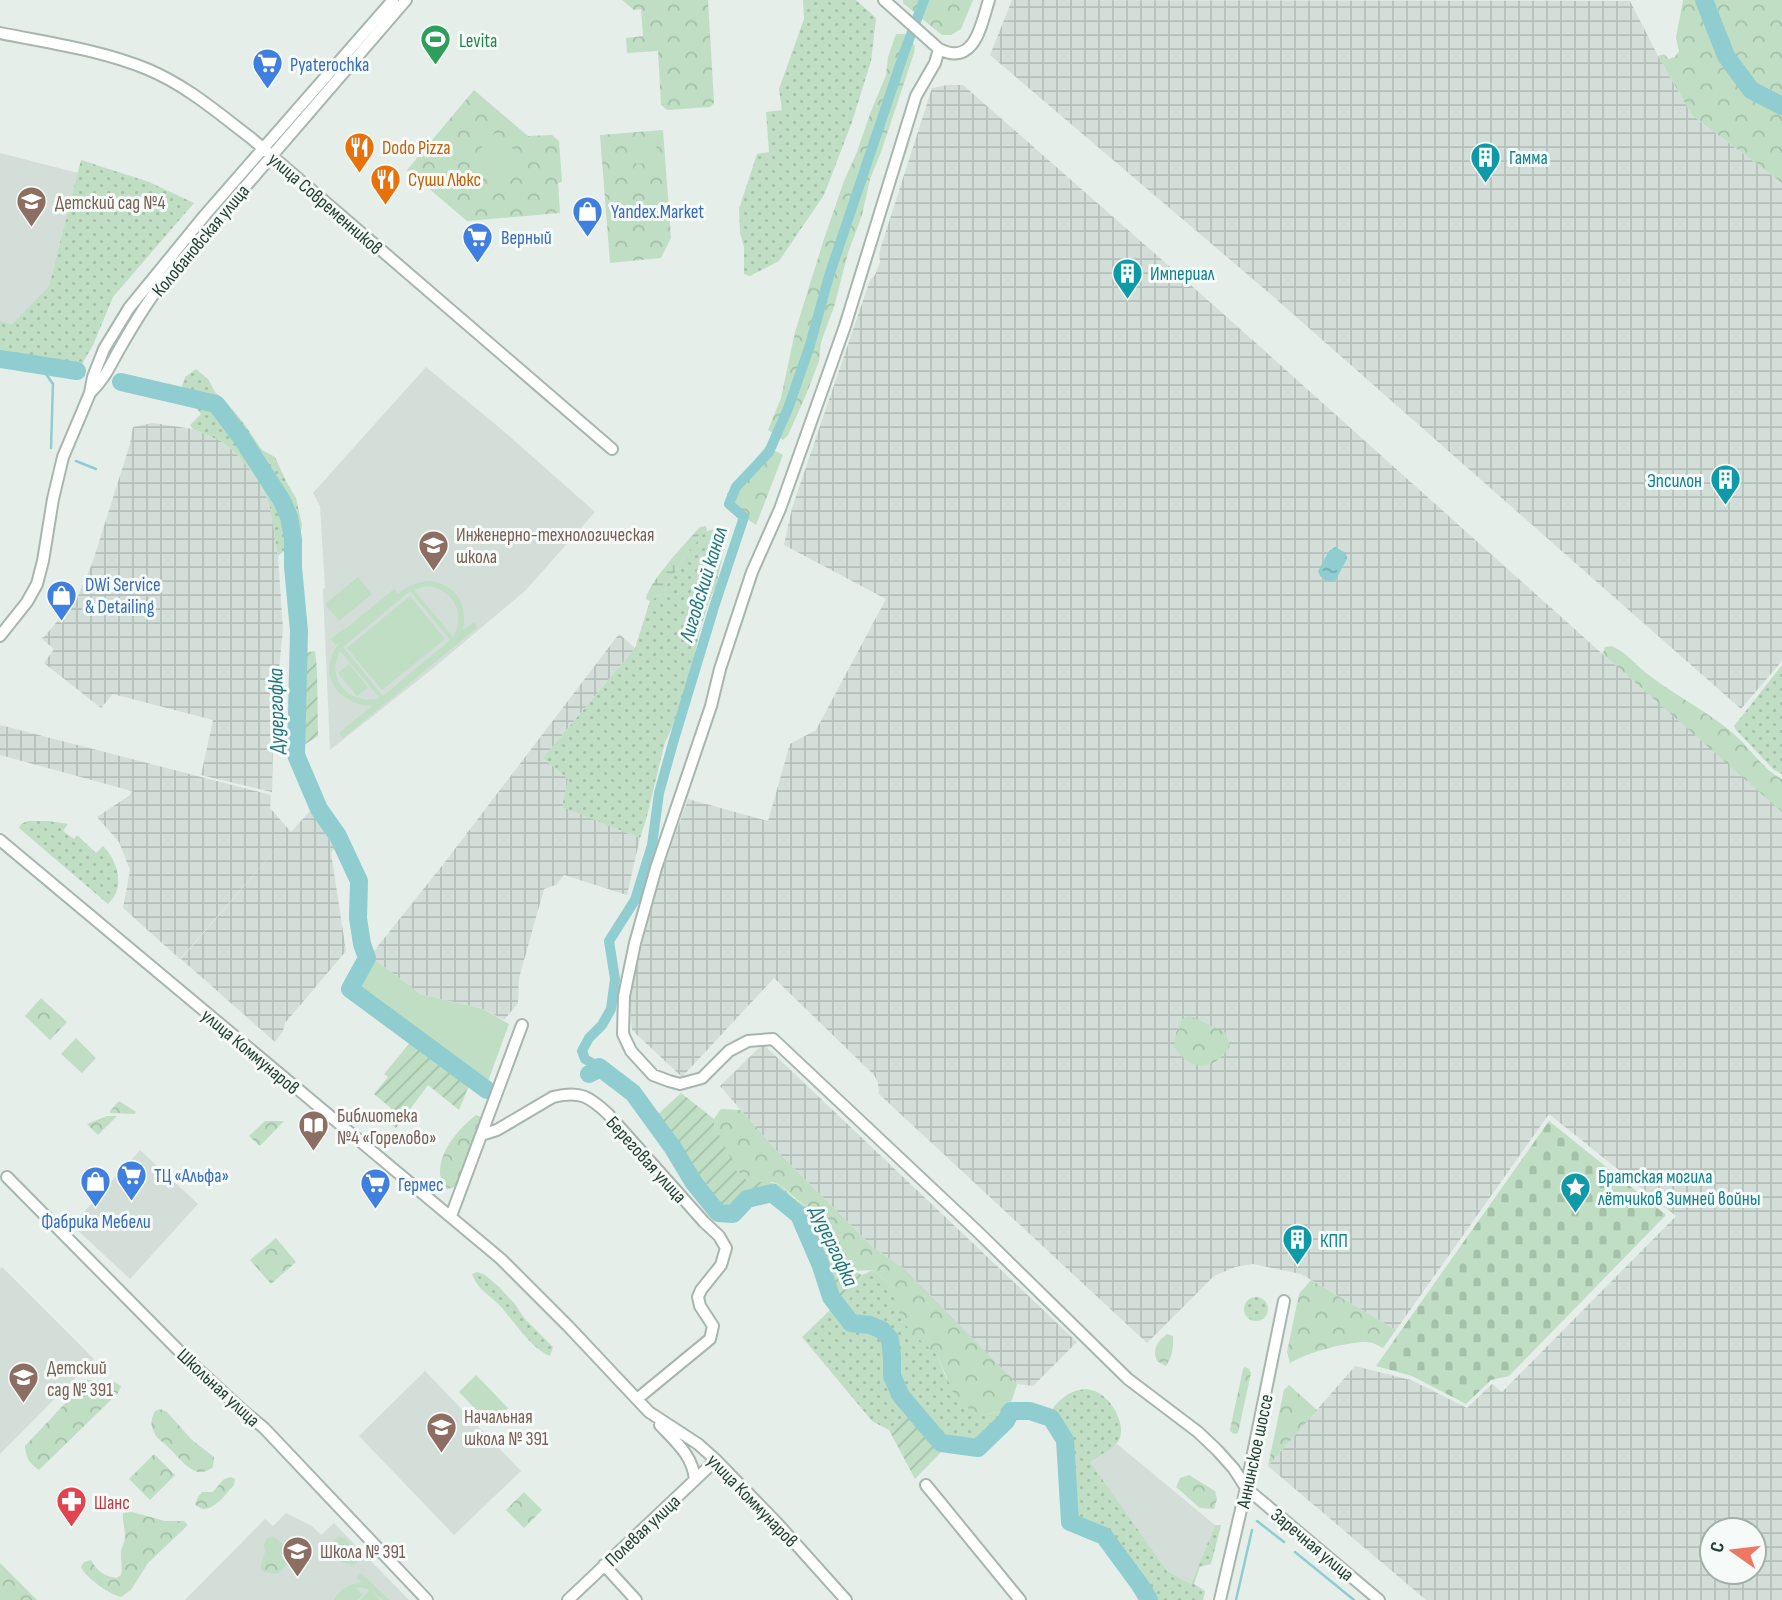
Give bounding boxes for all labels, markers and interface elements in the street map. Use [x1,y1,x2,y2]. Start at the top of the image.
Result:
sports icon: Levita [419,23,453,67]
place label: Levita [459,30,497,53]
supermarket icon: Pyaterochka [250,47,284,91]
place label: Pyaterochka [290,54,369,77]
restaurant icon: Dodo Pizza [342,130,376,174]
place label: Dodo Pizza [382,137,451,160]
building icon: Гамма [1469,140,1503,184]
place label: Гамма [1509,147,1548,170]
street label: улица Современников [263,148,387,260]
restaurant icon: Суши Люкс [368,162,402,206]
place label: Суши Люкс [408,169,481,192]
street label: Колобановская улица [148,180,255,302]
school or university icon: Детский сад №4 [15,185,49,229]
place label: Детский сад №4 [55,192,165,215]
shop icon: Yandex.Market [571,194,605,238]
place label: Yandex.Market [611,201,704,224]
supermarket icon: Верный [461,220,495,264]
place label: Верный [501,227,552,250]
building icon: Империал [1110,256,1144,300]
place label: Империал [1150,263,1215,286]
building icon: Эпсилон [1708,463,1742,507]
place label: Эпсилон [1647,470,1702,493]
place label: Инженерно-технологическая школа [456,524,655,569]
water label: Лиговский канал [674,524,733,646]
school or university icon: Инженерно-технологическая школа [416,528,450,572]
place label: DWi Service & Detailing [85,574,161,619]
shop icon: DWi Service & Detailing [45,578,79,622]
water label: Дудергофка [263,667,290,755]
street label: улица Коммунаров [196,1004,304,1100]
place label: Библиотека №4 «Горелово» [337,1105,437,1150]
library icon: Библиотека №4 «Горелово» [297,1109,331,1153]
street label: Береговая улица [601,1112,691,1208]
supermarket icon: ТЦ «Альфа» [114,1158,148,1202]
shop icon: Фабрика Мебели [79,1165,113,1209]
place label: ТЦ «Альфа» [154,1165,229,1188]
place label: Братская могила лётчиков Зимней войны [1598,1166,1761,1211]
supermarket icon: Гермес [358,1167,392,1211]
place icon: Братская могила лётчиков Зимней войны [1558,1170,1592,1214]
place label: Гермес [398,1174,444,1197]
water label: Дудергофка [804,1201,863,1291]
place label: Фабрика Мебели [41,1211,151,1234]
building icon: КПП [1280,1223,1314,1267]
place label: КПП [1320,1230,1348,1253]
street label: Школьная улица [172,1344,264,1432]
place label: Детский сад № 391 [47,1357,113,1402]
school or university icon: Детский сад № 391 [7,1361,41,1405]
street label: Аннинское шоссе [1232,1392,1279,1511]
place label: Начальная школа № 391 [464,1406,549,1451]
school or university icon: Начальная школа № 391 [424,1410,458,1454]
street label: улица Коммунаров [702,1449,802,1553]
pharmacy icon: Шанс [54,1485,88,1529]
street label: Полевая улица [601,1490,685,1572]
place label: Шанс [94,1492,130,1515]
street label: Заречная улица [1266,1504,1358,1587]
north arrow [1698,1516,1768,1586]
school or university icon: Школа № 391 [280,1534,314,1578]
text: С [1706,1539,1730,1555]
place label: Школа № 391 [320,1541,406,1564]

